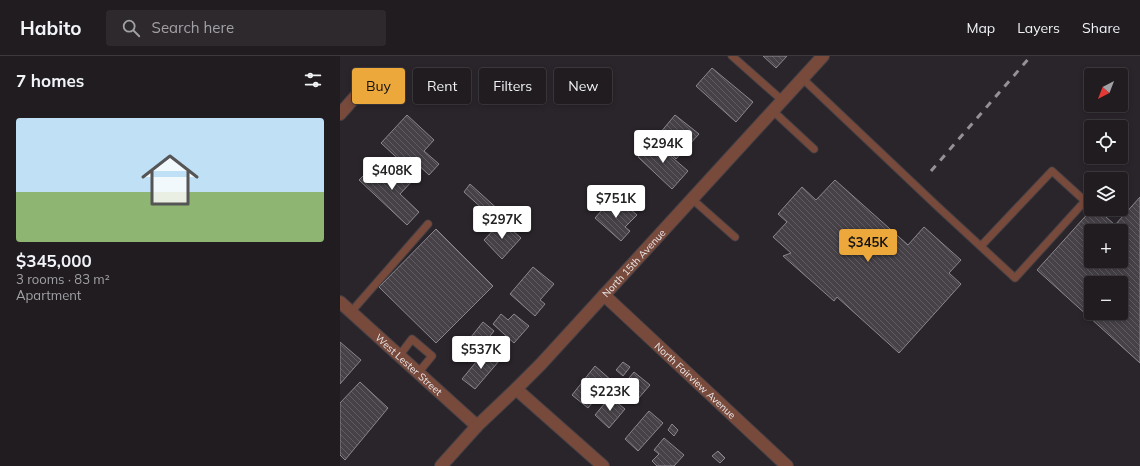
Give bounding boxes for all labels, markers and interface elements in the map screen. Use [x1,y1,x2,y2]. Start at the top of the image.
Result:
search box [106,10,386,46]
text: Habito [20,16,82,40]
icon: search [120,17,142,39]
text: Search here [152,18,234,37]
text: Map [966,19,995,37]
text: Layers [1017,19,1060,37]
text: Share [1082,19,1120,37]
chip: Buy [352,68,405,104]
chip: Rent [413,68,471,104]
chip: Filters [479,68,546,104]
chip: New [554,68,612,104]
north arrow [1084,68,1128,112]
map controls [1084,68,1128,320]
icon: filters [302,69,324,91]
text: 7 homes [16,70,84,91]
button: locate [1084,120,1128,164]
pin: $294K [635,130,691,164]
text: $294K [643,135,683,151]
icon: home [134,144,206,216]
pin: $408K [364,157,420,191]
text: $408K [372,162,412,178]
button: layers [1084,172,1128,216]
pin: $751K [588,185,644,219]
text: $751K [596,190,636,206]
pin: $297K [474,206,530,240]
text: $297K [482,211,522,227]
button: + [1084,224,1128,268]
street label: North 15th Avenue [599,226,668,300]
pin: $345K [840,229,896,263]
text: $345K [848,234,888,250]
text: $345,000 [16,250,92,271]
text: 3 rooms · 83 m² [16,271,110,287]
button: − [1084,276,1128,320]
text: Apartment [16,287,81,303]
street label: West Lester Street [372,331,445,399]
pin: $537K [453,336,509,370]
street label: North Fairview Avenue [652,340,738,422]
text: $537K [461,341,501,357]
pin: $223K [582,378,638,412]
text: $223K [590,383,630,399]

